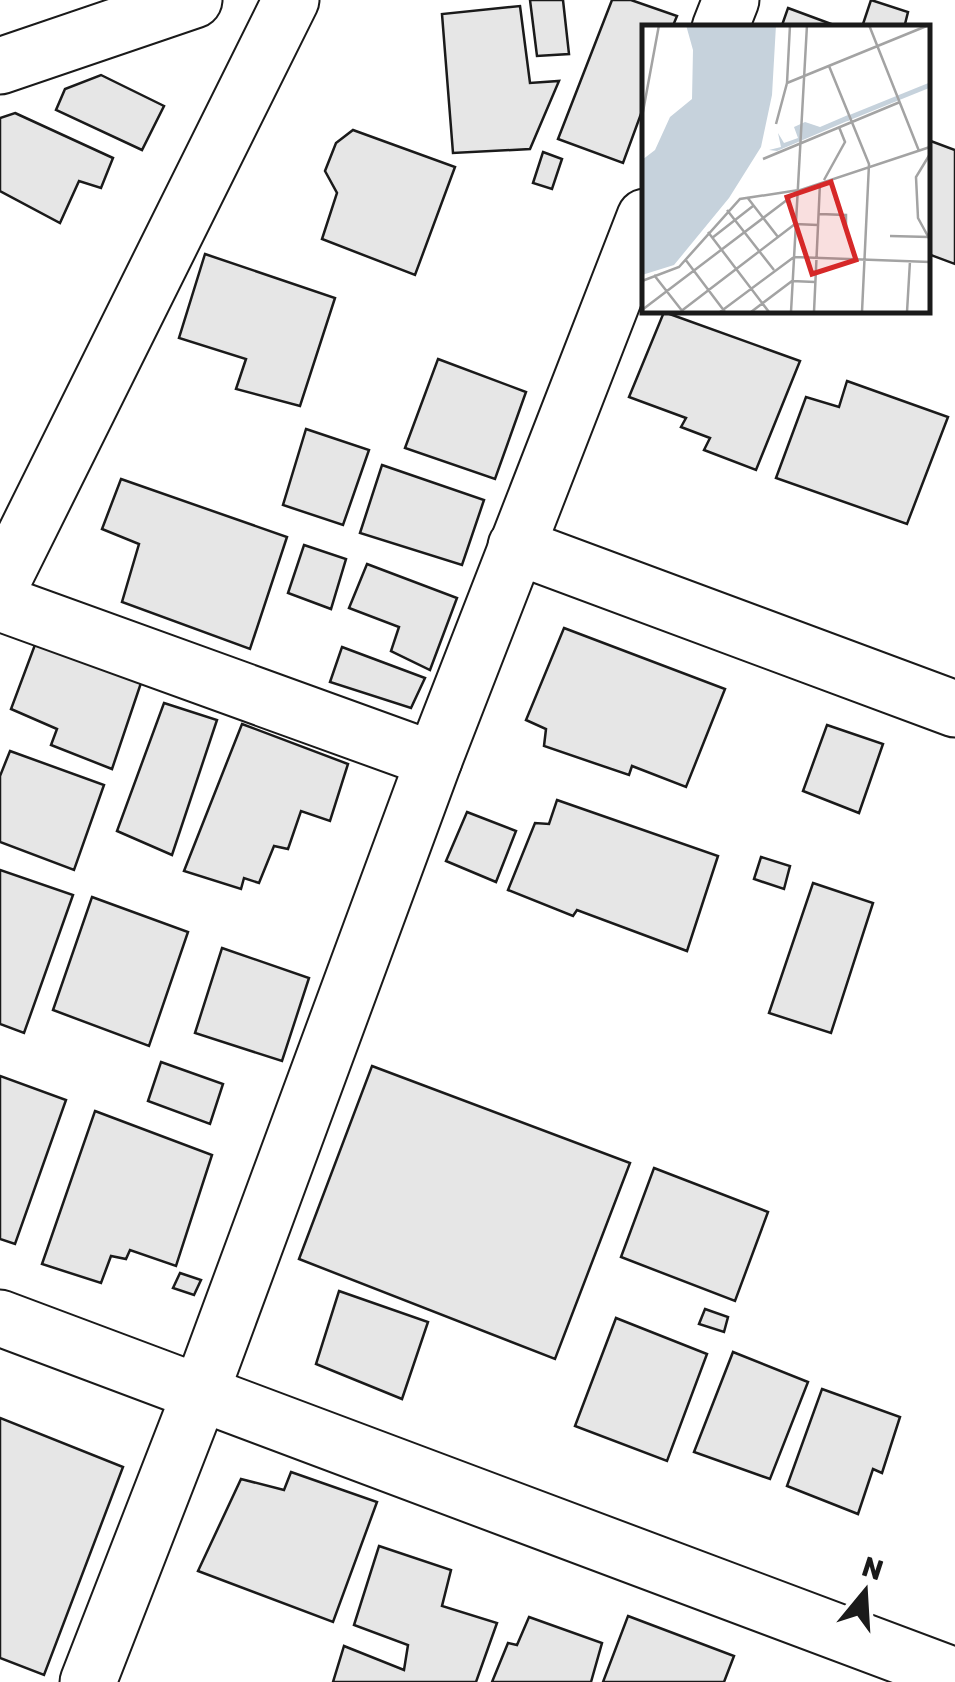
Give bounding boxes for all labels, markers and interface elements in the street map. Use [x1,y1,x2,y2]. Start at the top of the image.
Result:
inset map [642,25,930,312]
north arrow [815,1542,915,1642]
text: N [858,1550,887,1588]

